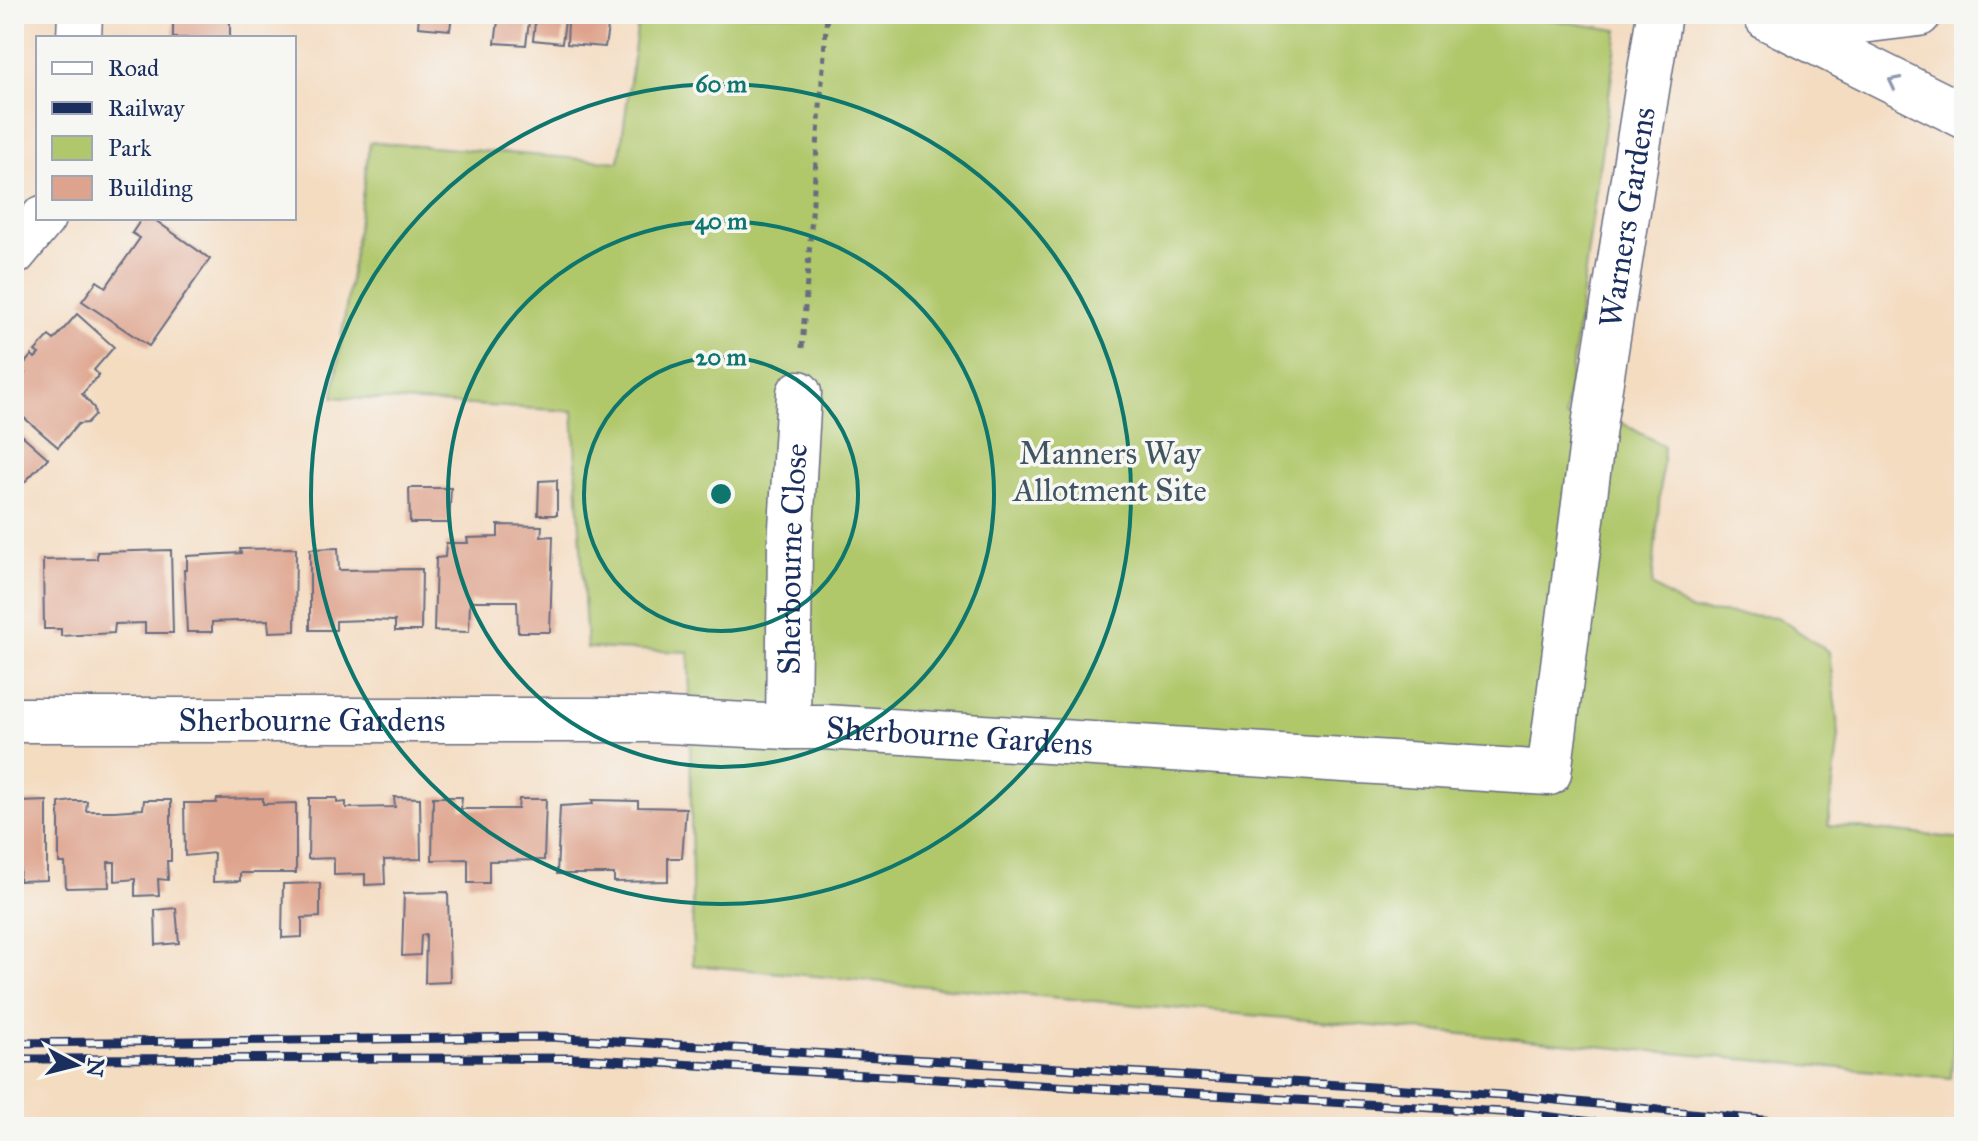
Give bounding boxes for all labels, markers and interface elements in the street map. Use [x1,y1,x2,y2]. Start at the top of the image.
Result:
legend [36,36,296,220]
text: Road [108,53,159,83]
text: 60 m [695,69,748,99]
one-way arrow [1888,76,1903,91]
text: Railway [108,93,185,123]
street label: Warners Gardens [1590,104,1664,330]
text: Park [108,133,152,163]
text: Building [108,173,193,203]
text: 40 m [695,206,748,236]
text: 20 m [695,342,747,372]
park label: Manners Way Allotment Site [1011,434,1207,510]
street label: Sherbourne Close [769,442,815,675]
centre of rings [707,480,735,508]
street label: Sherbourne Gardens [178,701,446,740]
street label: Sherbourne Gardens [825,708,1094,763]
north arrow [36,1025,116,1105]
text: N [81,1056,110,1079]

